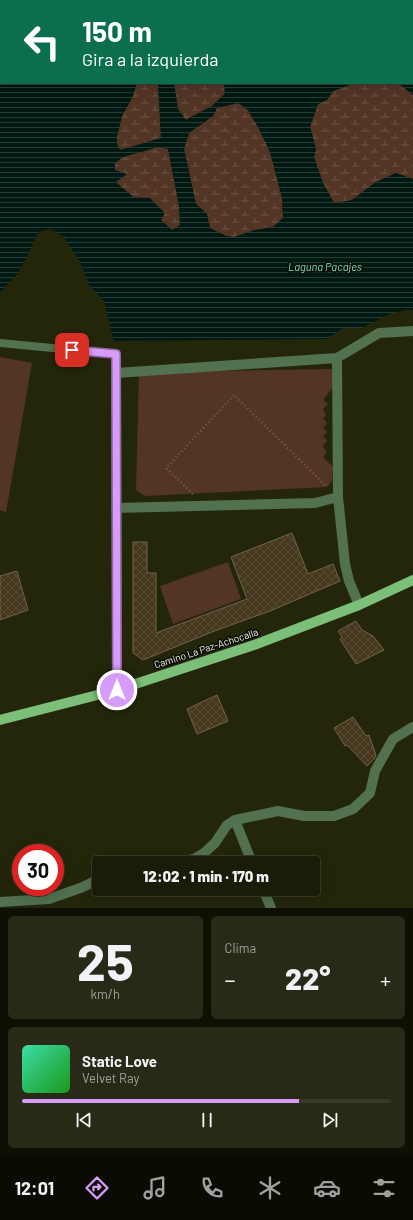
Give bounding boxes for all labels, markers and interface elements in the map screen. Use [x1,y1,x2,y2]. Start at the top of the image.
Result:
text: 150 m [82,14,152,48]
icon: left [16,16,68,68]
text: Gira a la izquierda [82,48,219,70]
water label: Laguna Pacajes [288,260,362,273]
pin [55,333,89,367]
icon: arrive [61,339,83,361]
street label: Camino La Paz-Achocalla [152,625,260,671]
position arrow [96,669,138,711]
speed limit sign: 30 [12,844,64,896]
text: 12:02 · 1 min · 170 m [143,867,269,885]
text: 25 [77,929,134,991]
text: Clima [225,940,256,956]
text: 22° [285,960,330,996]
text: − [225,966,236,992]
text: + [380,966,391,992]
text: km/h [91,986,120,1002]
text: Static Love [82,1052,157,1070]
text: Velvet Ray [82,1070,140,1086]
icon: previous [73,1109,95,1131]
icon: pause [196,1109,218,1131]
icon: next [319,1109,341,1131]
icon: directions [83,1174,111,1202]
icon: music [141,1174,169,1202]
icon: phone [198,1174,226,1202]
icon: climate [256,1174,284,1202]
icon: car [313,1174,341,1202]
icon: filters [370,1174,398,1202]
text: 12:01 [15,1177,54,1199]

